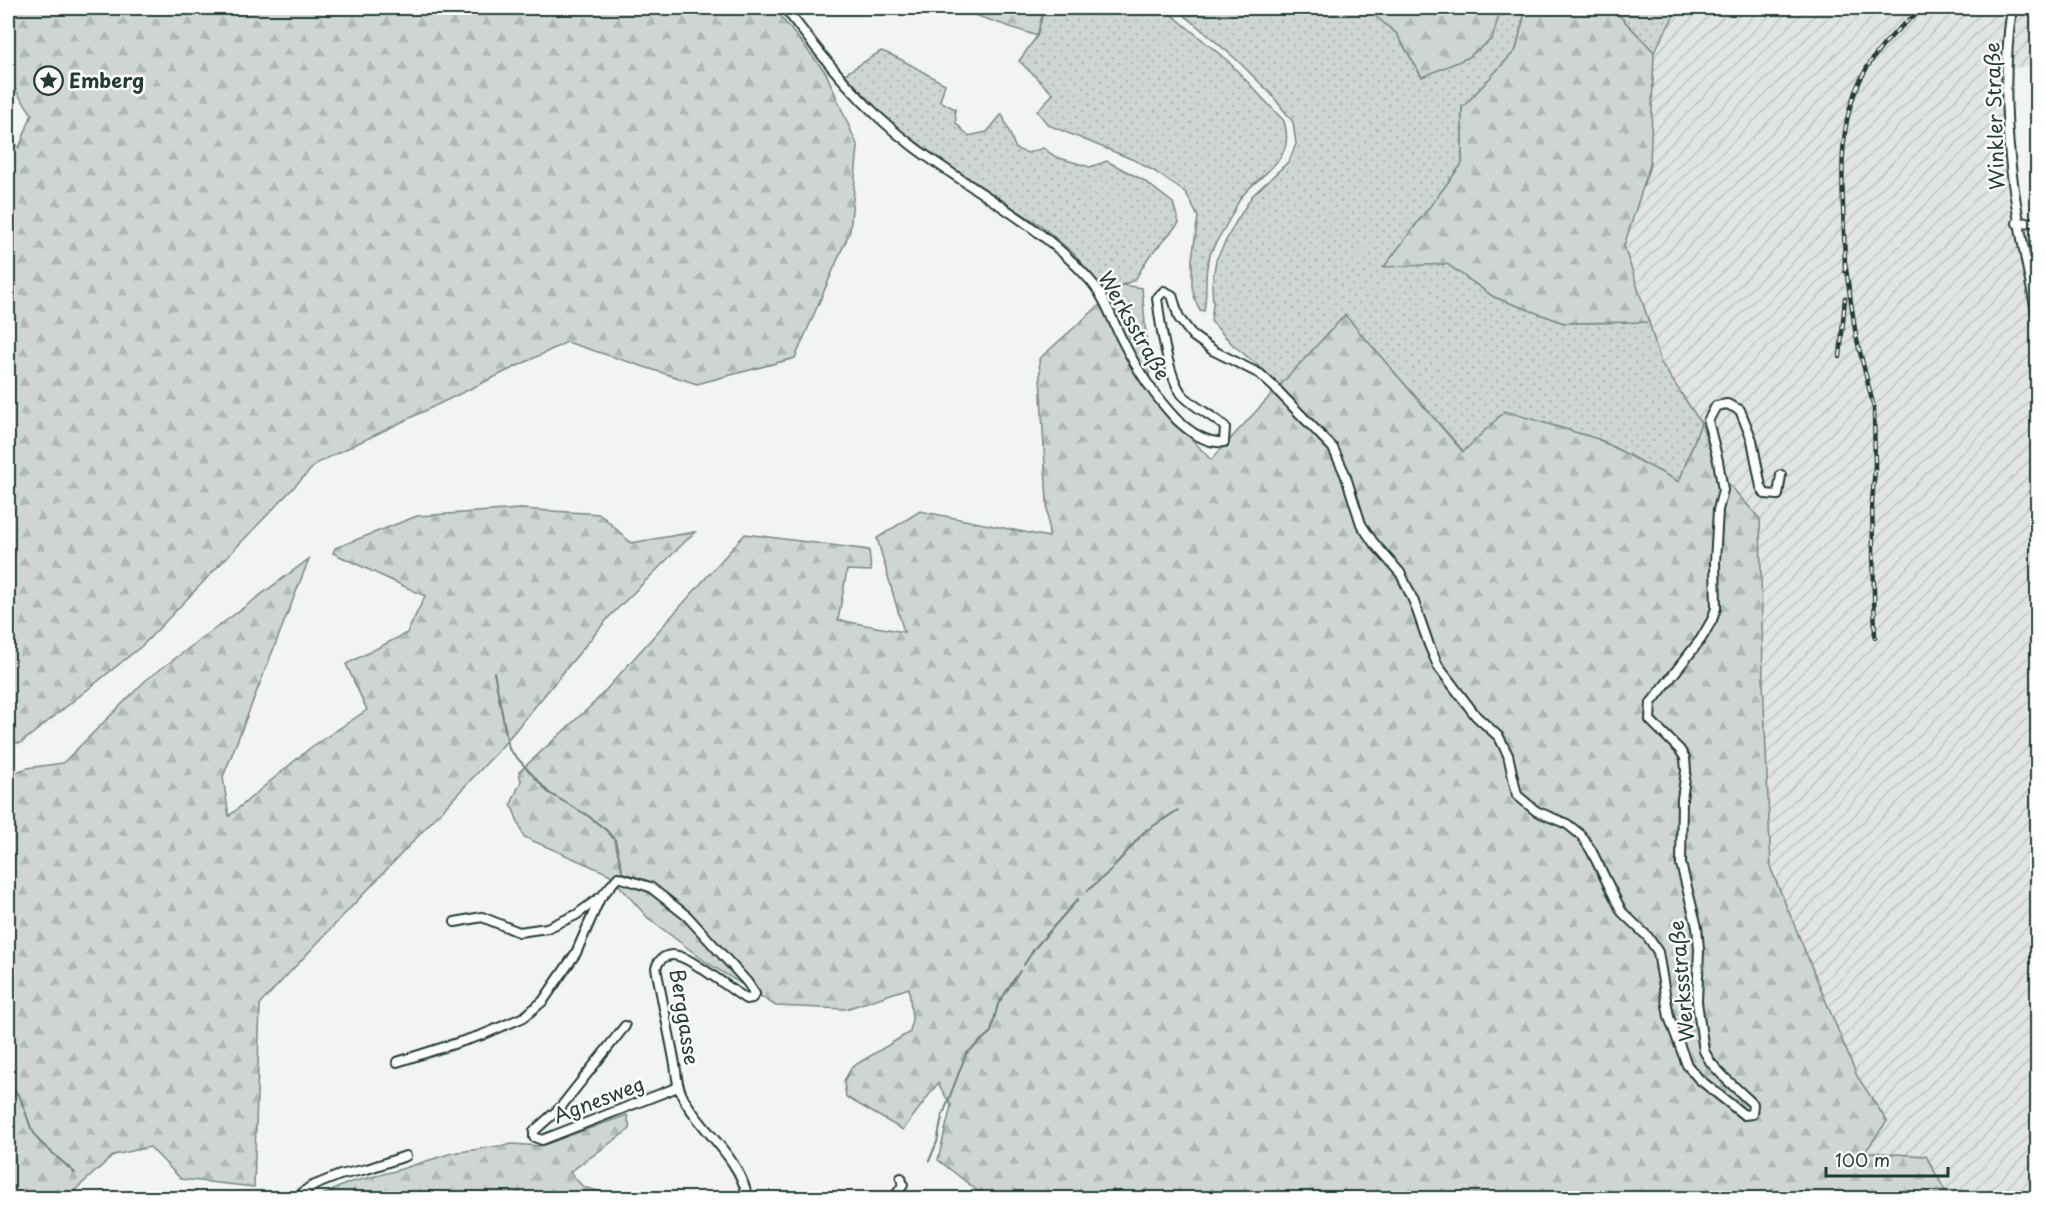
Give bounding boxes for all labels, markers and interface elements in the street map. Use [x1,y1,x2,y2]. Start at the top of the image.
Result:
street label: Winkler Straße [1976,42,2012,191]
place icon: Emberg [32,65,64,97]
place label: Emberg [69,65,144,95]
street label: Werksstraße [1091,265,1178,386]
street label: Werksstraße [1661,919,1701,1043]
street label: Berggasse [663,967,707,1067]
street label: Agnesweg [549,1068,649,1130]
scale bar [1826,1140,1948,1178]
text: 100 m [1835,1146,1890,1173]

